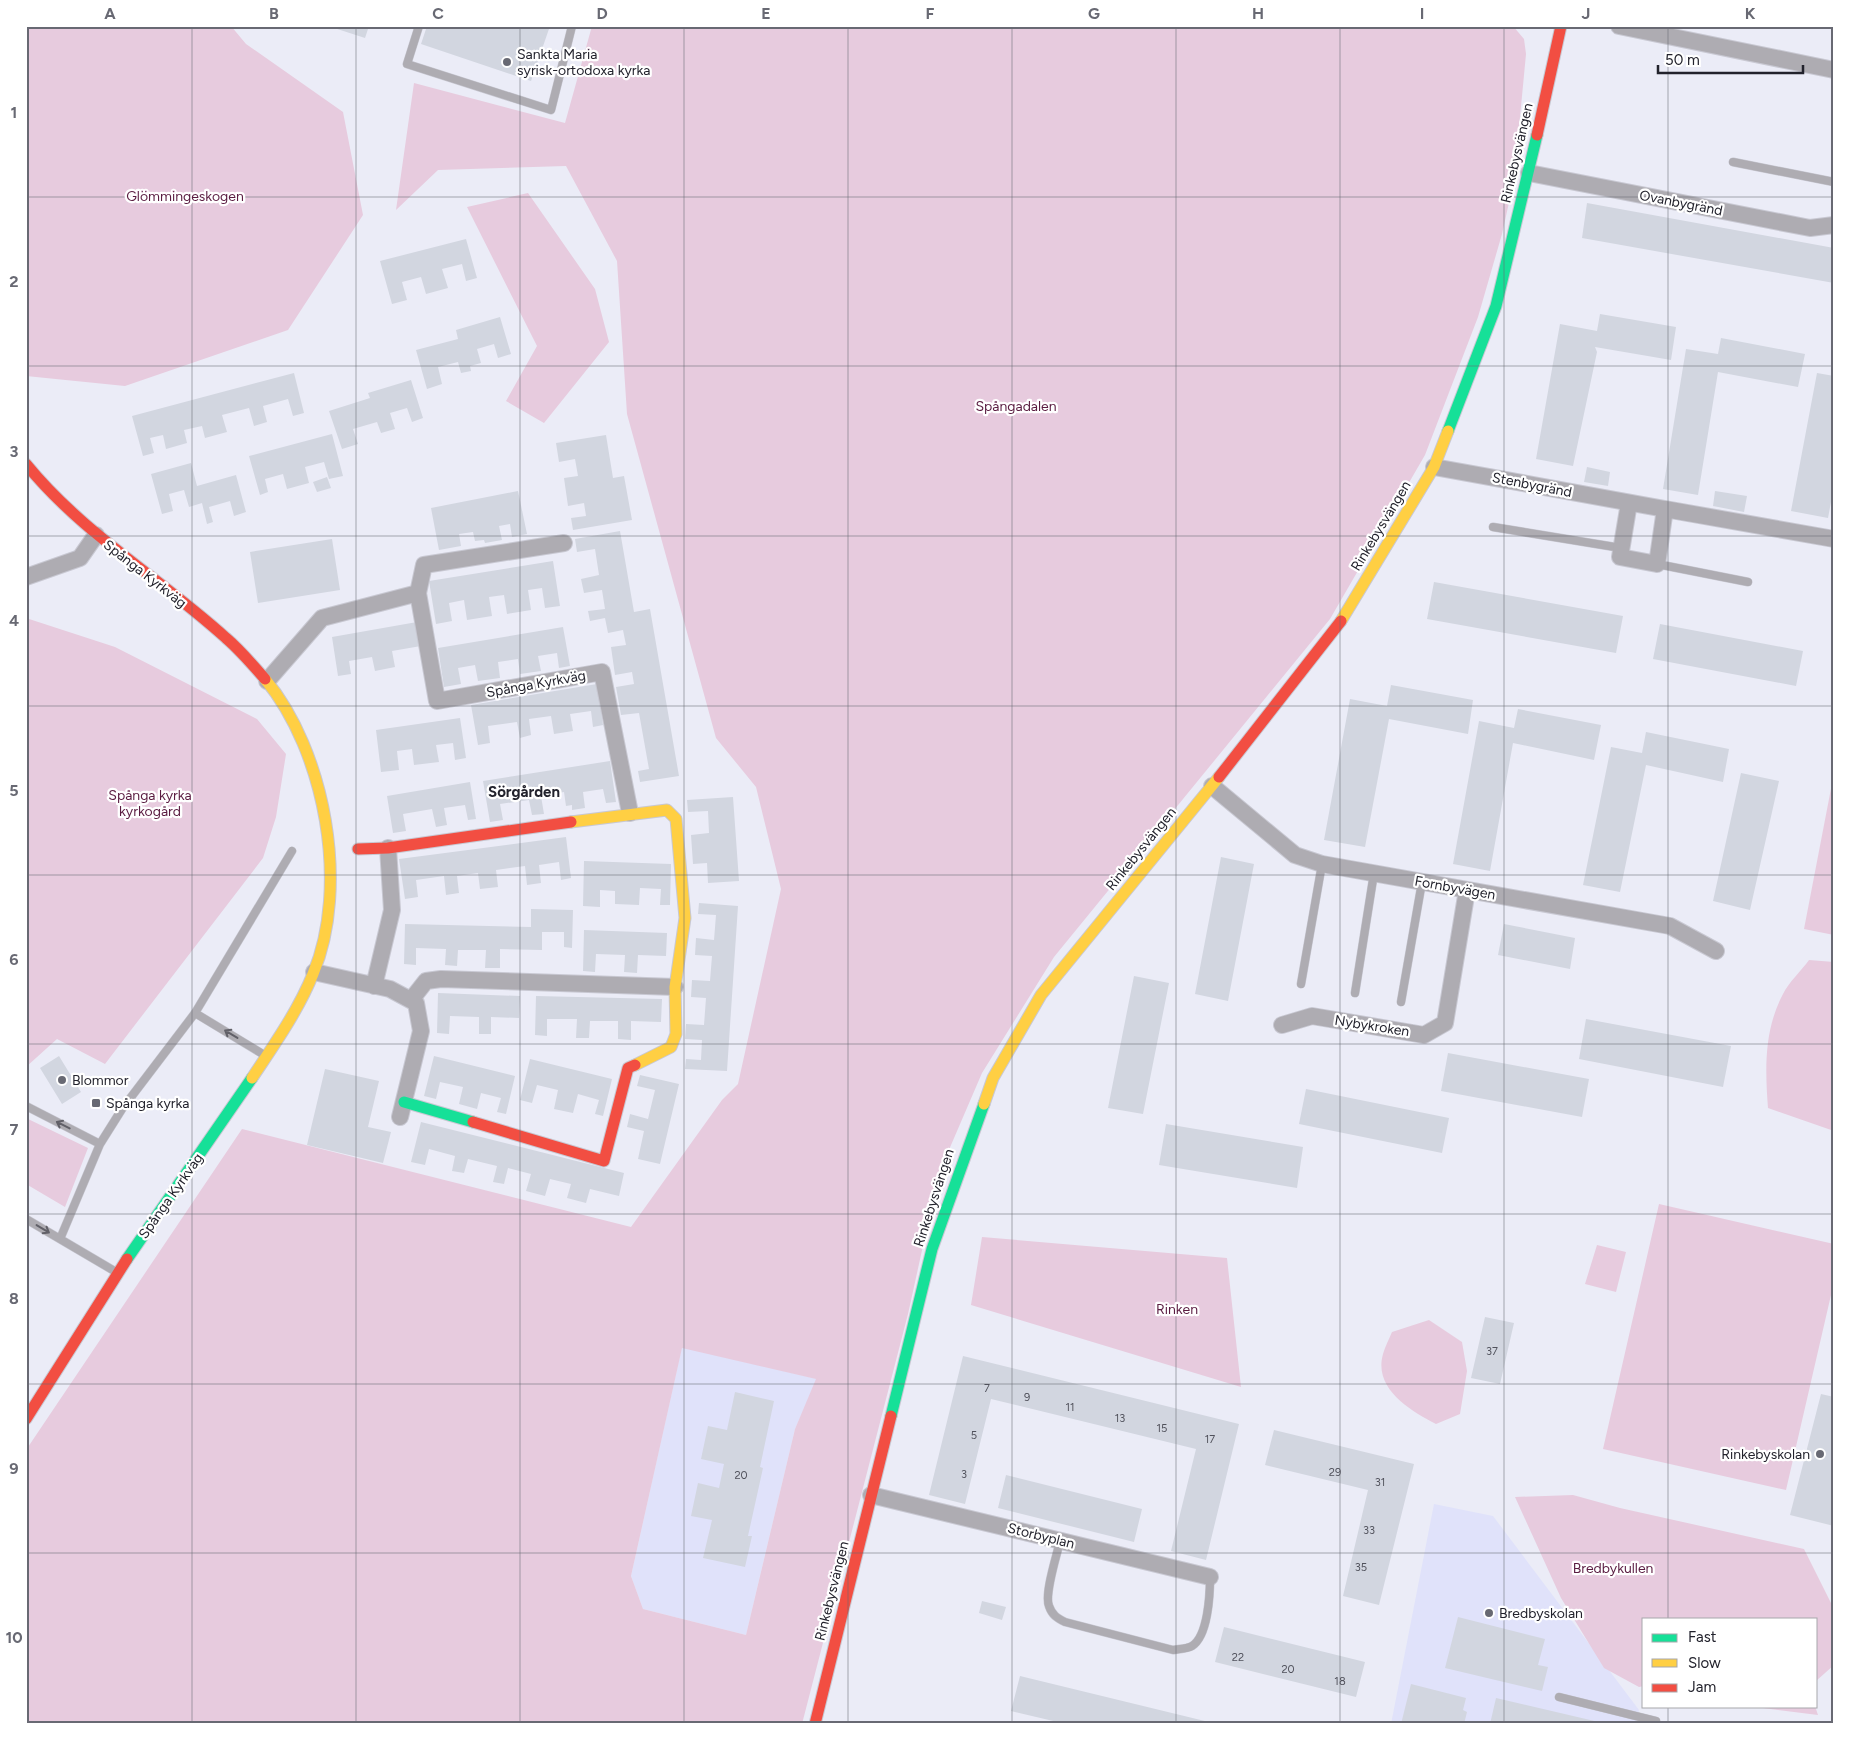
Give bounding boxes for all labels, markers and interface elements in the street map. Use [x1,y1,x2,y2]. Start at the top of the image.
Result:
text: A [104,4,116,23]
text: B [269,4,279,23]
text: C [432,4,444,23]
text: D [596,4,608,23]
text: E [761,4,771,23]
text: F [926,4,935,23]
text: G [1088,4,1100,23]
text: H [1252,4,1264,23]
text: I [1420,4,1424,23]
text: J [1582,4,1590,23]
text: K [1745,4,1756,23]
scale bar [1658,42,1802,74]
place label: Sankta Maria syrisk-ortodoxa kyrka [517,46,650,79]
text: 50 m [1665,51,1700,69]
marker: Sankta Maria syrisk-ortodoxa kyrka [501,56,513,68]
street label: Rinkebysvängen [1497,101,1537,205]
text: 1 [11,103,17,122]
street label: Ovanbygränd [1638,187,1724,219]
park label: Glömmingeskogen [126,188,244,205]
text: 2 [9,272,19,291]
park label: Spångadalen [975,398,1057,415]
text: 3 [10,442,19,461]
street label: Stenbygränd [1491,469,1573,501]
street label: Rinkebysvängen [1347,478,1415,574]
street label: Spånga Kyrkväg [100,536,190,612]
text: 4 [9,611,19,630]
street label: Spånga Kyrkväg [485,667,587,701]
text: 5 [9,781,19,800]
district label: Sörgården [488,783,560,801]
park label: Spånga kyrka kyrkogård [108,787,192,820]
street label: Rinkebysvängen [1102,804,1180,894]
street label: Fornbyvägen [1413,873,1497,903]
text: 6 [9,950,19,969]
street label: Nybykroken [1333,1012,1411,1040]
one-way arrow [225,1029,239,1039]
place label: Blommor [72,1072,129,1089]
marker: Blommor [56,1074,68,1086]
place label: Spånga kyrka [106,1095,189,1112]
marker: Spånga kyrka [90,1097,102,1109]
text: 7 [10,1120,19,1139]
one-way arrow [56,1120,71,1129]
street label: Rinkebysvängen [910,1147,958,1249]
street label: Spånga Kyrkväg [135,1150,207,1242]
one-way arrow [35,1224,49,1234]
text: 8 [9,1289,19,1308]
park label: Rinken [1156,1301,1198,1318]
house number: 37 [1486,1345,1498,1358]
house number: 7 [984,1382,990,1395]
house number: 9 [1024,1391,1030,1404]
house number: 11 [1065,1401,1075,1414]
house number: 13 [1115,1412,1125,1425]
house number: 15 [1157,1422,1167,1435]
house number: 5 [971,1429,977,1442]
house number: 17 [1205,1433,1215,1446]
place label: Rinkebyskolan [1721,1446,1810,1463]
marker: Rinkebyskolan [1814,1448,1826,1460]
text: 9 [9,1459,19,1478]
house number: 29 [1329,1466,1341,1479]
house number: 3 [961,1468,967,1481]
house number: 20 [734,1469,748,1482]
house number: 31 [1375,1476,1385,1489]
street label: Storbyplan [1006,1519,1076,1553]
house number: 33 [1363,1524,1375,1537]
street label: Rinkebysvängen [811,1539,853,1642]
park label: Bredbykullen [1573,1560,1654,1577]
house number: 35 [1355,1561,1367,1574]
place label: Bredbyskolan [1499,1605,1583,1622]
marker: Bredbyskolan [1483,1607,1495,1619]
legend [1642,1618,1818,1708]
text: 10 [5,1628,23,1647]
text: Fast [1688,1628,1717,1646]
house number: 22 [1232,1651,1244,1664]
text: Slow [1688,1654,1721,1672]
house number: 20 [1281,1663,1295,1676]
house number: 18 [1334,1675,1346,1688]
text: Jam [1688,1678,1716,1696]

